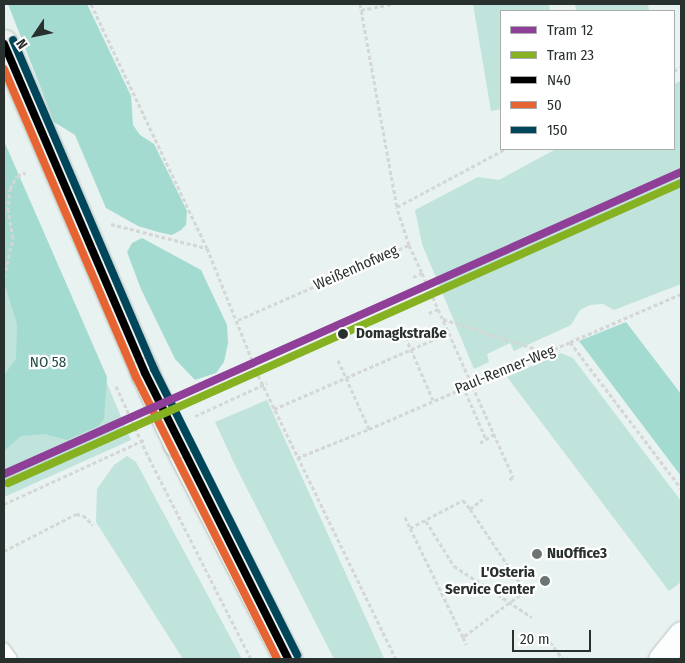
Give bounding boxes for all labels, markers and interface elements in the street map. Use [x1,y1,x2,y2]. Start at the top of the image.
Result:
north arrow [10,10,60,60]
legend [500,10,675,150]
text: Tram 12 [547,21,593,39]
text: N [13,35,32,52]
text: Tram 23 [547,46,594,64]
text: N40 [547,71,571,89]
text: 50 [547,96,562,114]
text: 150 [547,121,568,139]
street label: Weißenhofweg [311,241,401,295]
marker: Domagkstraße [334,325,352,343]
place label: Domagkstraße [356,325,447,343]
street label: Paul-Renner-Weg [452,342,558,398]
park label: NO 58 [30,354,66,372]
place label: NuOffice3 [547,545,607,563]
marker: NuOffice3 [531,548,543,560]
place label: L'Osteria Service Center [445,563,535,598]
marker: L'Osteria Service Center [539,575,551,587]
scale bar [515,620,594,652]
text: 20 m [520,630,550,648]

